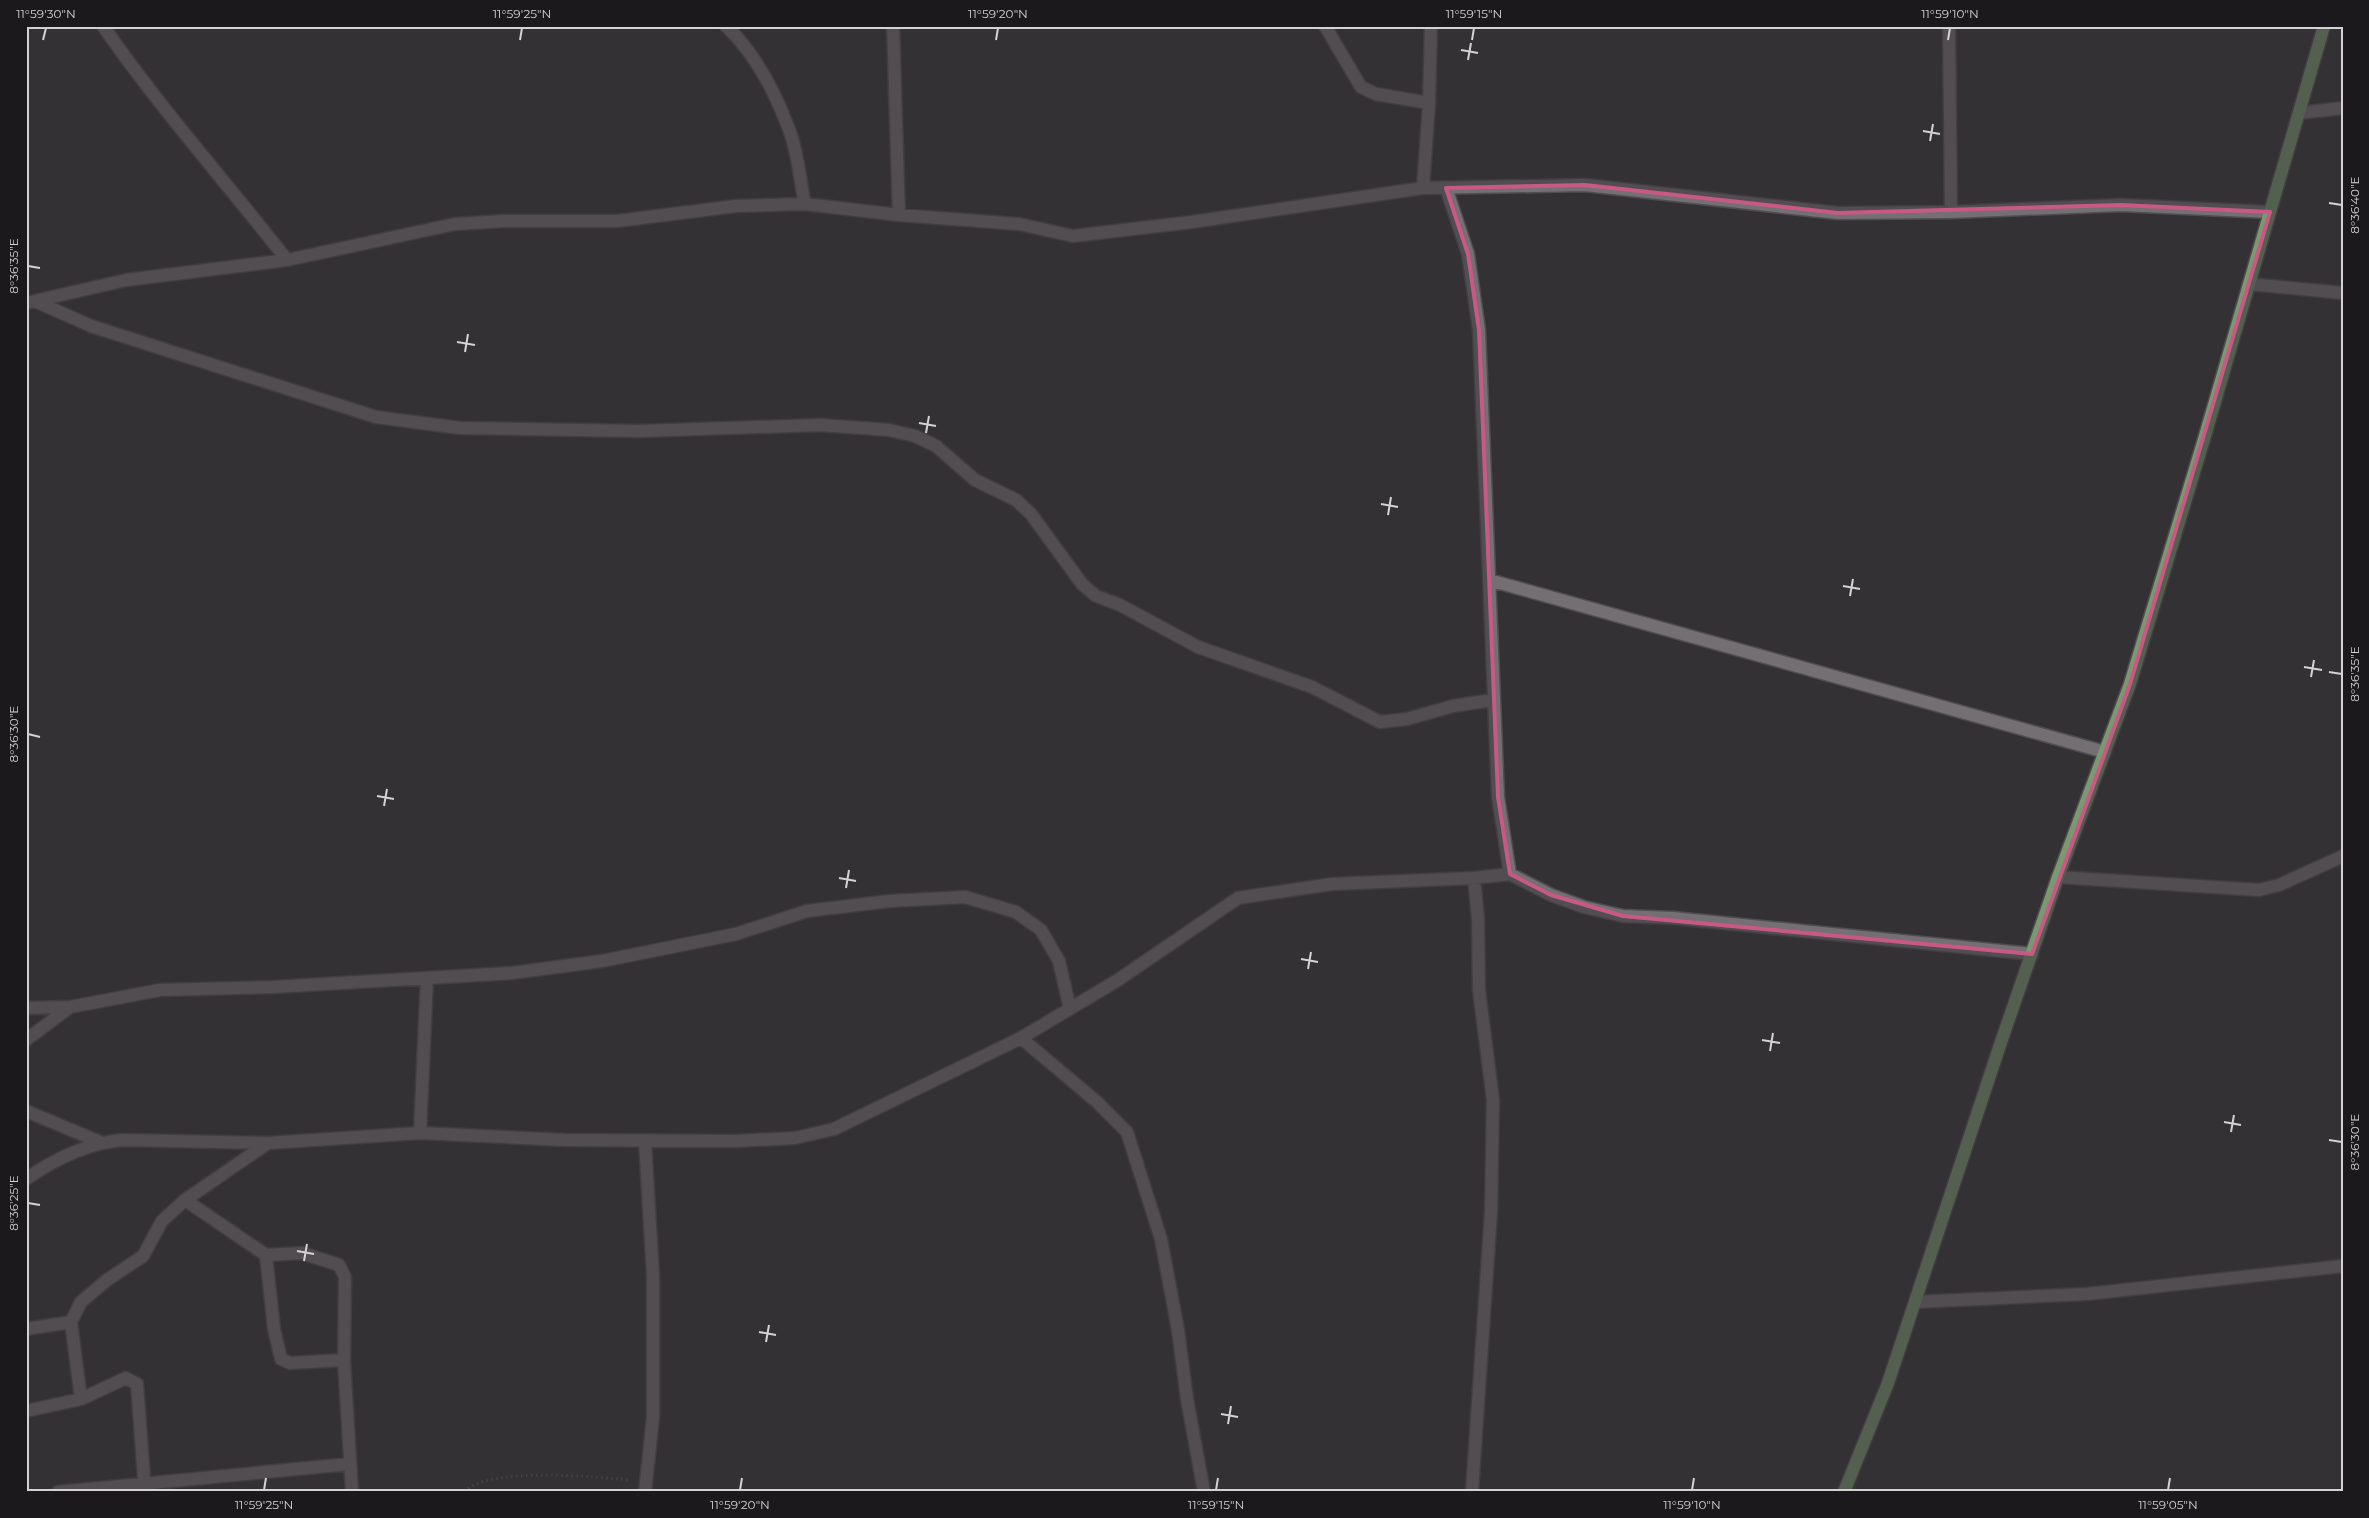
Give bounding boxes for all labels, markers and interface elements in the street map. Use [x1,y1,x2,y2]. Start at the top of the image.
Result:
text: 11°59'30"N [16,6,76,21]
text: 11°59'25"N [493,6,551,21]
text: 11°59'20"N [968,6,1028,21]
text: 11°59'15"N [1446,6,1502,21]
text: 11°59'10"N [1921,6,1979,21]
text: 8°36'40"E [2347,176,2362,234]
text: 8°36'35"E [6,238,21,294]
text: 8°36'35"E [2347,646,2362,702]
text: 8°36'30"E [6,706,21,762]
text: 8°36'30"E [2347,1114,2362,1170]
text: 8°36'25"E [6,1175,21,1231]
text: 11°59'25"N [235,1497,293,1512]
text: 11°59'20"N [710,1497,770,1512]
text: 11°59'15"N [1188,1497,1244,1512]
text: 11°59'10"N [1663,1497,1721,1512]
text: 11°59'05"N [2138,1497,2198,1512]

